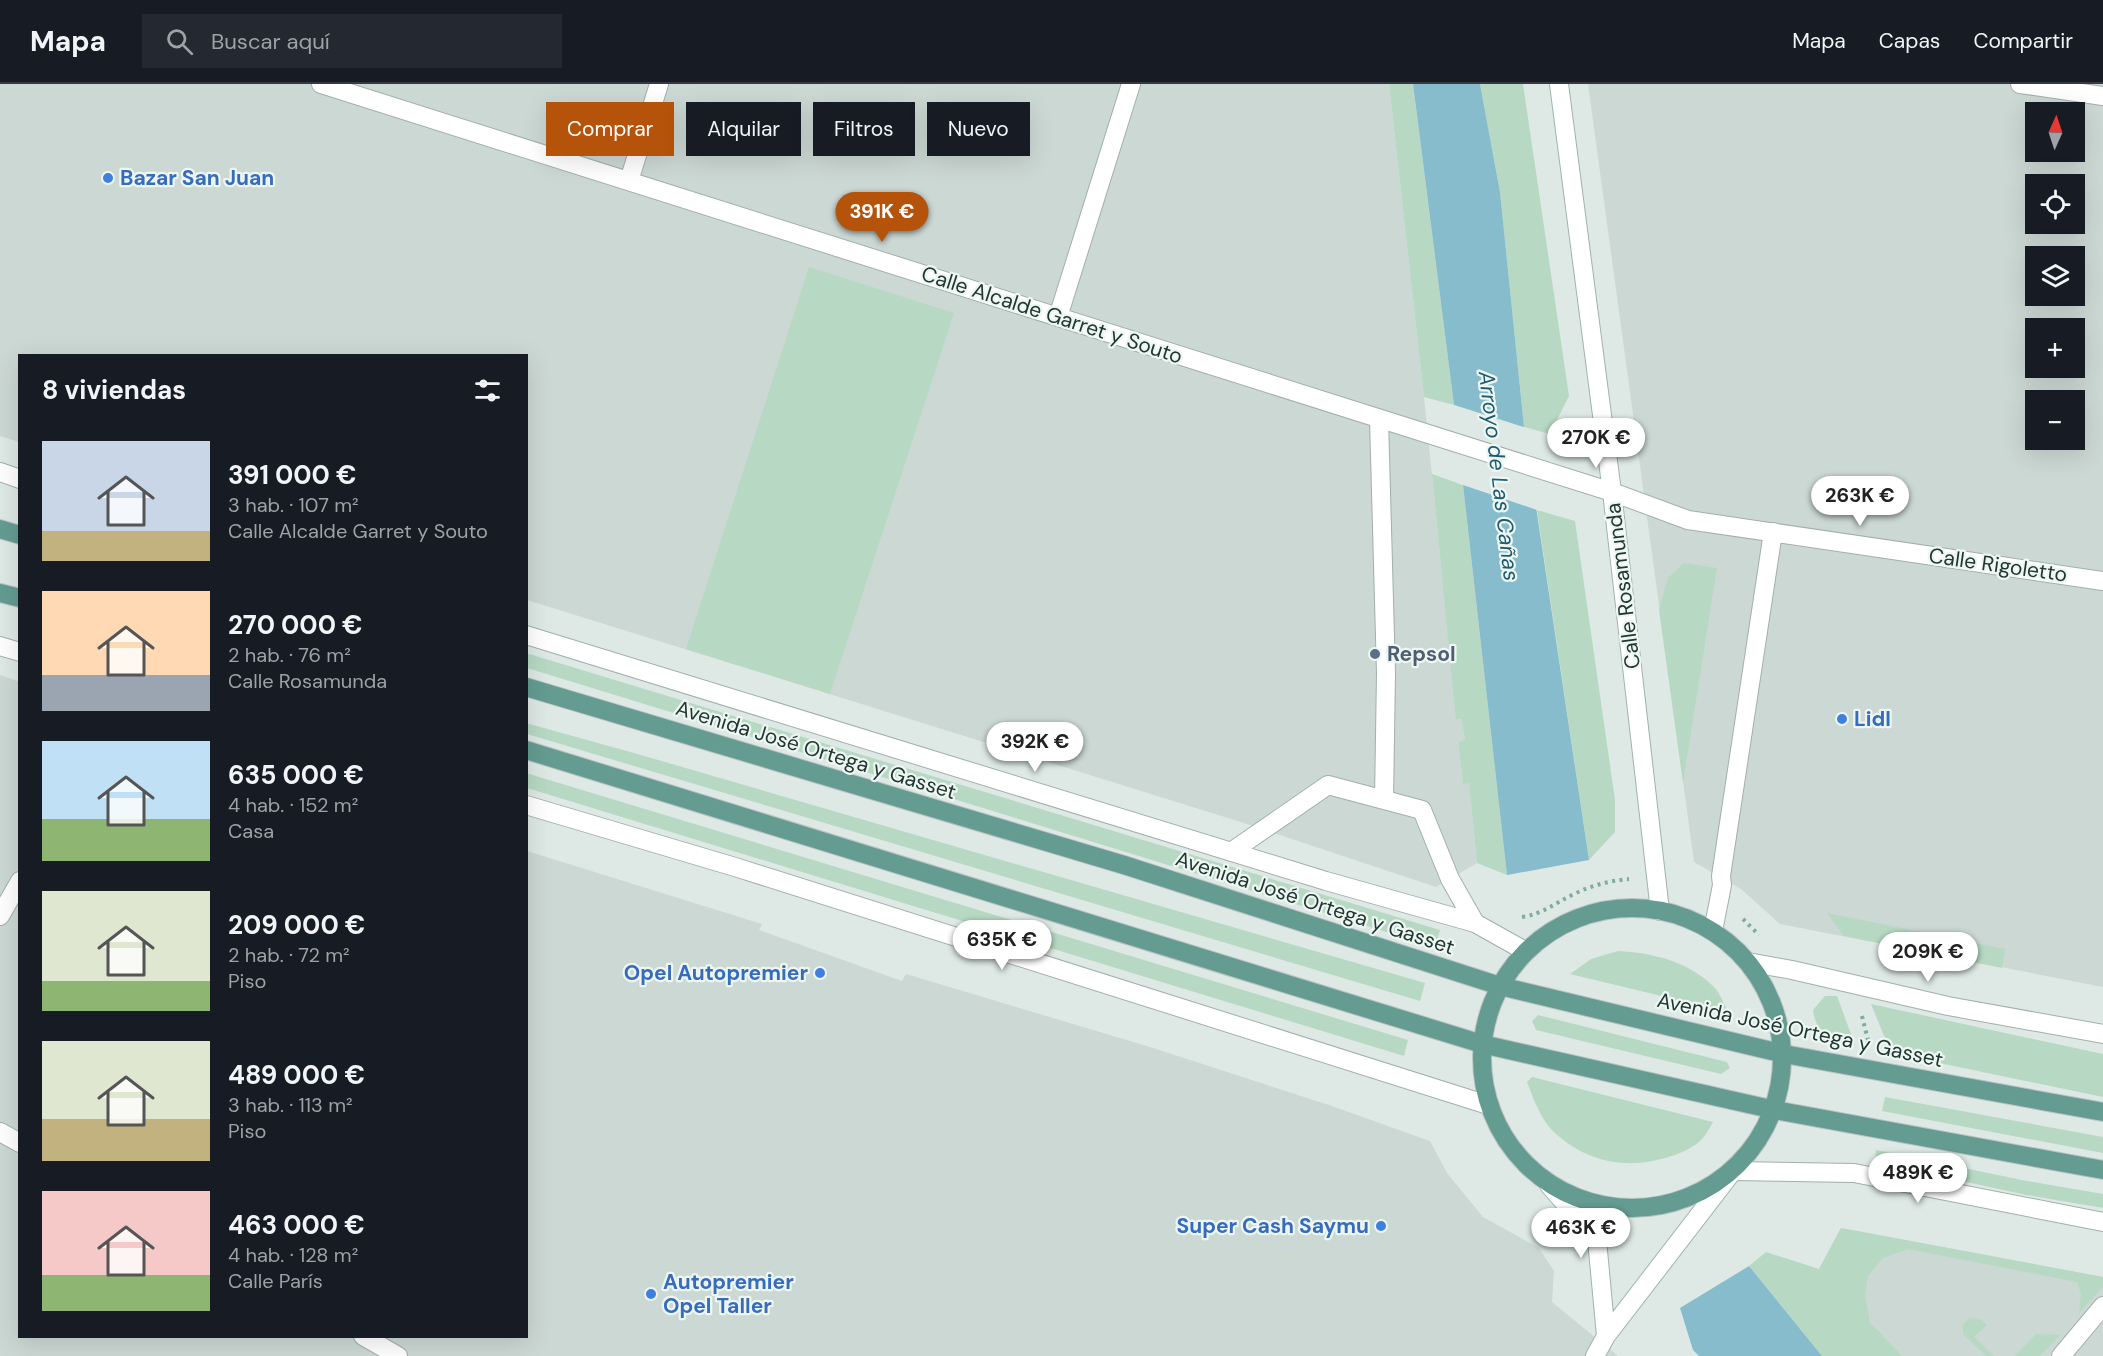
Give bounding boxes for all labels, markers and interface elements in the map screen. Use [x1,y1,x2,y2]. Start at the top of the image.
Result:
search box [142,14,562,68]
text: Mapa [30,23,106,60]
icon: search [163,25,196,58]
text: Buscar aquí [211,27,330,56]
text: Mapa [1792,27,1846,55]
text: Capas [1879,27,1940,55]
text: Compartir [1973,27,2073,55]
chip: Comprar [546,102,674,156]
chip: Alquilar [686,102,801,156]
chip: Filtros [813,102,915,156]
chip: Nuevo [927,102,1030,156]
north arrow [2025,102,2085,162]
map controls [2025,102,2085,450]
place label: Bazar San Juan [120,164,274,192]
marker: Bazar San Juan [101,171,115,185]
button: locate [2025,174,2085,234]
pin: 391K € [833,192,931,243]
text: 391K € [850,198,915,224]
button: layers [2025,246,2085,306]
street label: Calle Alcalde Garret y Souto [918,260,1186,370]
button: + [2025,318,2085,378]
water label: Arroyo de Las Cañas [1472,368,1526,583]
text: 8 viviendas [42,373,186,407]
icon: filters [471,374,504,407]
button: − [2025,390,2085,450]
pin: 270K € [1547,418,1645,469]
text: 270K € [1561,424,1631,450]
text: 391 000 € [228,458,357,492]
icon: home [90,465,162,537]
pin: 263K € [1811,476,1909,527]
text: 263K € [1825,482,1895,508]
text: 3 hab. · 107 m² [228,492,359,518]
street label: Calle Rosamunda [1599,501,1647,671]
text: Calle Alcalde Garret y Souto [228,518,488,544]
street label: Calle Rigoletto [1927,541,2069,589]
text: 270 000 € [228,608,363,642]
icon: home [90,615,162,687]
place label: Repsol [1387,640,1456,668]
text: 2 hab. · 76 m² [228,642,351,668]
marker: Repsol [1368,647,1382,661]
text: Calle Rosamunda [228,668,387,694]
street label: Avenida José Ortega y Gasset [672,694,960,806]
place label: Lidl [1854,705,1891,733]
marker: Lidl [1835,712,1849,726]
pin: 392K € [986,722,1084,773]
text: 392K € [1000,728,1070,754]
text: 635 000 € [228,758,364,792]
icon: home [90,765,162,837]
text: 4 hab. · 152 m² [228,792,358,818]
text: Casa [228,818,274,844]
street label: Avenida José Ortega y Gasset [1172,845,1458,961]
text: 209 000 € [228,908,365,942]
icon: home [90,915,162,987]
pin: 635K € [953,920,1051,971]
text: 635K € [967,926,1037,952]
pin: 209K € [1879,932,1977,983]
text: 209K € [1892,938,1964,964]
text: 2 hab. · 72 m² [228,942,350,968]
place label: Opel Autopremier [624,959,808,987]
marker: Opel Autopremier [813,966,827,980]
text: Piso [228,968,266,994]
street label: Avenida José Ortega y Gasset [1654,986,1946,1074]
text: 489 000 € [228,1058,365,1092]
icon: home [90,1065,162,1137]
text: 3 hab. · 113 m² [228,1092,353,1118]
text: Piso [228,1118,266,1144]
pin: 489K € [1869,1153,1967,1204]
text: 489K € [1882,1159,1954,1185]
text: 463 000 € [228,1208,365,1242]
pin: 463K € [1532,1208,1630,1259]
place label: Super Cash Saymu [1177,1212,1369,1240]
text: 463K € [1545,1214,1617,1240]
icon: home [90,1215,162,1287]
marker: Super Cash Saymu [1374,1219,1388,1233]
text: 4 hab. · 128 m² [228,1242,358,1268]
text: Calle París [228,1268,323,1294]
place label: Autopremier Opel Taller [663,1268,794,1320]
marker: Autopremier Opel Taller [644,1287,658,1301]

